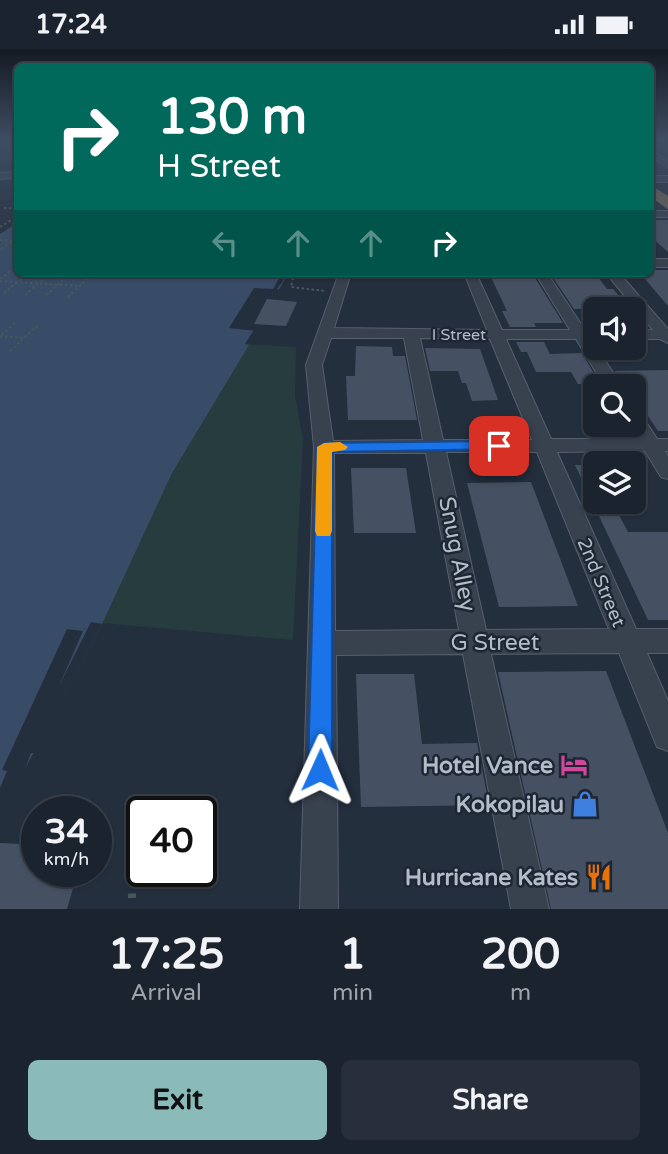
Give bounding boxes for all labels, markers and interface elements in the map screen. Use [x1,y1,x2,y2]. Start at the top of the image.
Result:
text: 17:24 [35,9,107,40]
text: 130 m [157,88,307,147]
icon: right [42,91,133,182]
text: H Street [157,148,281,186]
icon: left [206,224,244,262]
icon: ahead [279,224,317,262]
icon: ahead [352,224,390,262]
icon: right [425,224,463,262]
map controls [583,297,646,514]
button: sound [583,297,646,360]
street label: I Street [432,325,486,345]
button: search [583,374,646,437]
pin [469,416,529,476]
icon: arrive [480,427,518,465]
button: layers [583,451,646,514]
street label: Snug Alley [432,495,482,614]
street label: 2nd Street [572,534,630,630]
street label: G Street [450,629,540,657]
position arrow [283,733,357,807]
hotel icon: Hotel Vance [559,750,589,780]
place label: Hotel Vance [422,752,553,780]
shop icon: Kokopilau [570,789,600,819]
place label: Kokopilau [455,791,564,819]
speed limit sign: 40 [126,796,217,887]
text: 34 [45,811,88,853]
text: km/h [44,848,89,870]
restaurant icon: Hurricane Kates [584,862,614,892]
place label: Hurricane Kates [405,864,578,892]
text: 17:25 [108,929,224,980]
text: 1 [339,929,366,980]
text: 200 [481,929,560,980]
text: Arrival [131,979,202,1007]
text: min [332,979,373,1007]
text: m [510,979,531,1007]
button: Exit [28,1060,327,1140]
button: Share [341,1060,640,1140]

